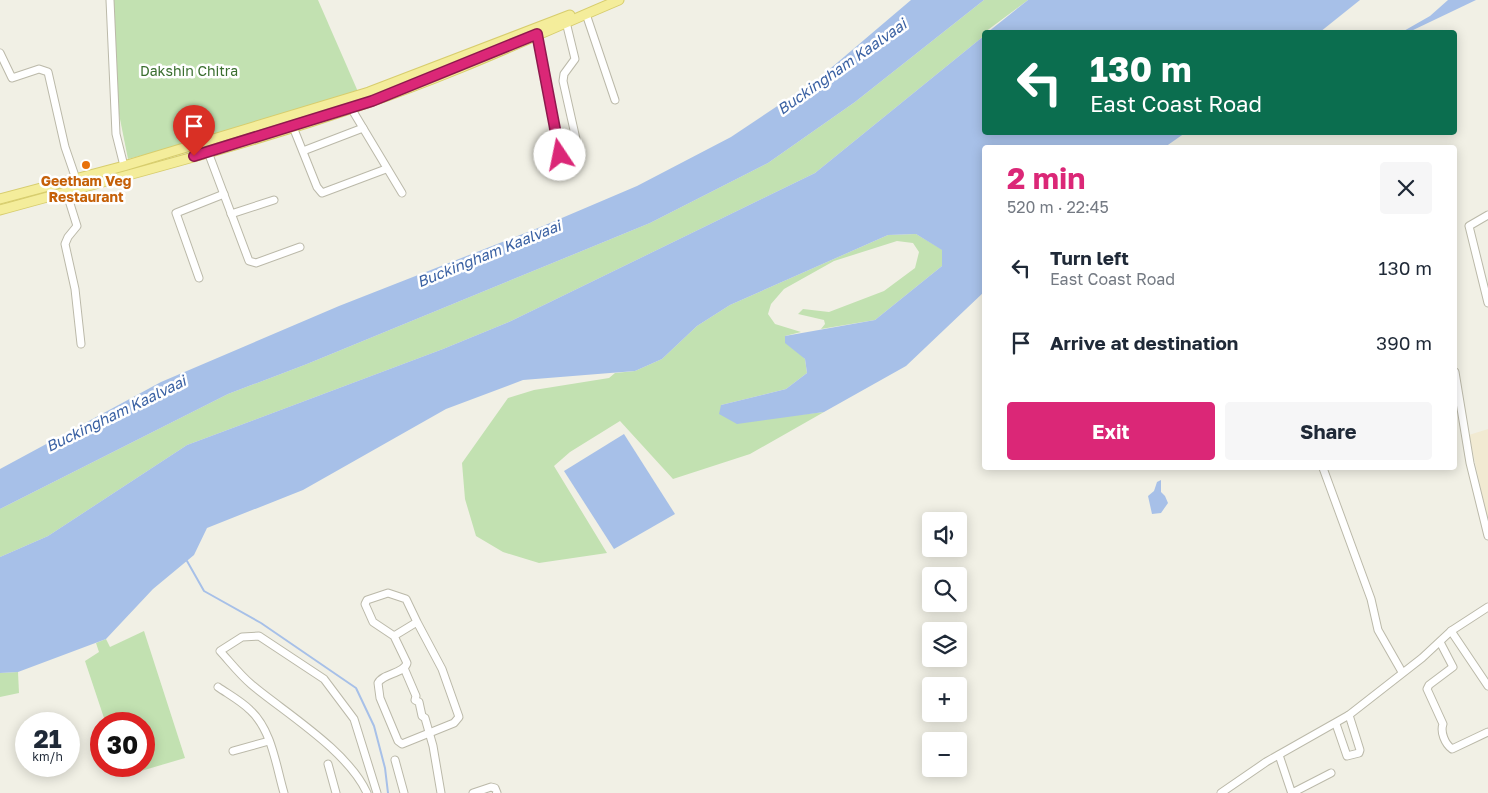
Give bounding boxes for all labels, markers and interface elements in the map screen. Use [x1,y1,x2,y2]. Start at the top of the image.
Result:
water label: Buckingham Kaalvaai [773,14,912,118]
text: 130 m [1090,48,1192,90]
icon: left [1007,50,1072,115]
park label: Dakshin Chitra [140,62,238,79]
text: East Coast Road [1090,90,1262,117]
pin [173,105,215,156]
icon: arrive [180,112,208,140]
position arrow [533,128,585,180]
marker: Geetham Veg Restaurant [80,159,92,171]
text: 2 min [1007,160,1085,196]
button: close [1380,162,1432,214]
place label: Geetham Veg Restaurant [41,172,131,205]
text: 520 m · 22:45 [1007,197,1109,217]
water label: Buckingham Kaalvaai [414,215,565,291]
text: Turn left [1050,246,1129,269]
icon: left [1007,254,1035,282]
text: 130 m [1378,256,1432,279]
text: East Coast Road [1050,269,1175,289]
icon: arrive [1007,329,1035,357]
text: Arrive at destination [1050,331,1238,354]
text: 390 m [1376,331,1432,354]
water label: Buckingham Kaalvaai [43,370,191,456]
button: Exit [1007,402,1215,460]
button: Share [1225,402,1432,460]
map controls [922,512,967,777]
button: sound [922,512,967,557]
button: search [922,567,967,612]
button: layers [922,622,967,667]
button: + [922,677,967,722]
speed limit sign: 30 [90,712,155,777]
text: 21 [33,723,62,754]
button: − [922,732,967,777]
text: km/h [32,749,63,764]

